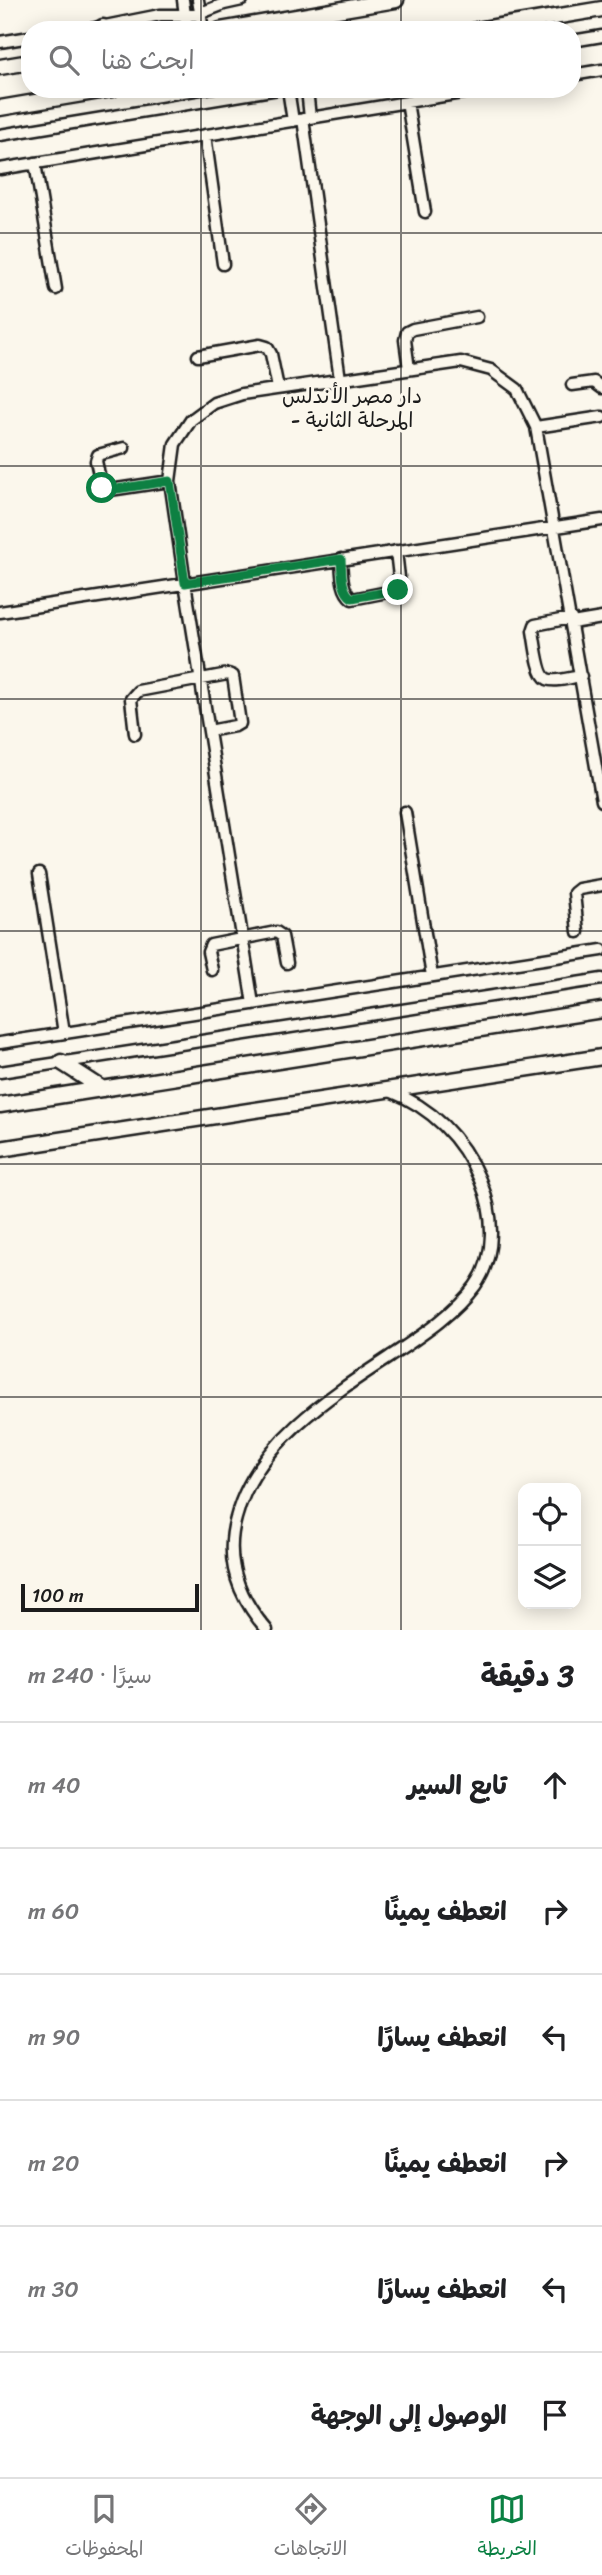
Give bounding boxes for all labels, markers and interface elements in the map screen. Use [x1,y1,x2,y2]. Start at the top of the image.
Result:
search box [21,21,581,98]
text: ابحث هنا [101,37,195,83]
icon: search [45,41,83,79]
district label: دار مصر الأندلس - المرحلة الثانية [282,377,422,439]
route start [86,472,117,503]
route end [382,574,413,605]
map controls [518,1483,581,1609]
button: locate [518,1483,581,1546]
button: layers [518,1546,581,1609]
text: 100 m [32,1579,84,1612]
scale bar [21,1581,200,1613]
text: 3 دقيقة [481,1649,574,1703]
text: سيرًا · 240 m [28,1655,152,1696]
text: تابع السير [408,1762,507,1808]
text: 40 m [28,1765,81,1806]
icon: ahead [536,1766,574,1804]
text: انعطف يمينًا [384,1888,507,1934]
text: 60 m [28,1891,79,1932]
icon: right [536,1892,574,1930]
text: انعطف يسارًا [377,2014,507,2060]
text: 90 m [28,2017,80,2058]
icon: left [536,2018,574,2056]
text: انعطف يمينًا [384,2140,507,2186]
text: 20 m [28,2143,79,2184]
icon: right [536,2144,574,2182]
text: انعطف يسارًا [377,2266,507,2312]
text: 30 m [28,2269,79,2310]
icon: left [536,2270,574,2308]
text: الوصول إلى الوجهة [311,2392,507,2438]
icon: arrive [536,2396,574,2434]
tab: المحفوظات [65,2490,143,2565]
tab: الاتجاهات [274,2490,347,2565]
tab: الخريطة [478,2490,537,2565]

